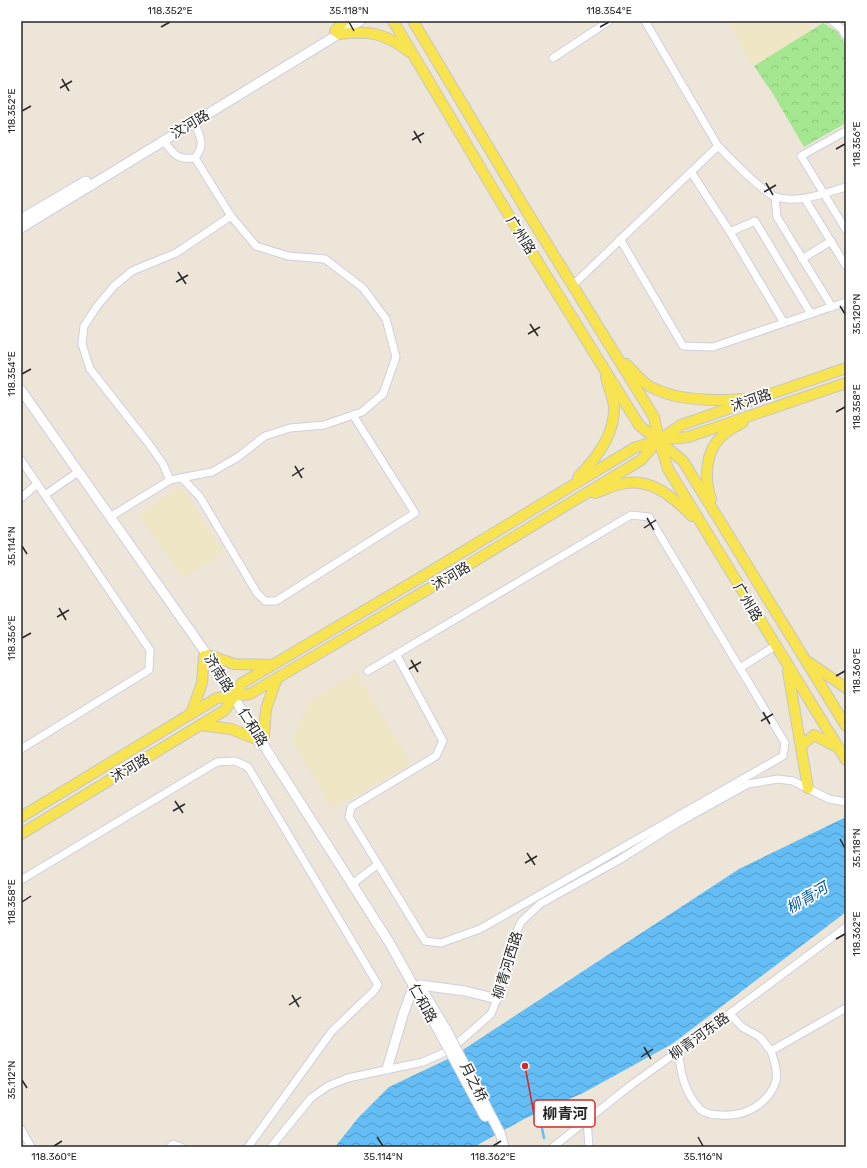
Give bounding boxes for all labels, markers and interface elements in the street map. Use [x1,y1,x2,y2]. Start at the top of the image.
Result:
text: 118.352°E [147,5,193,17]
text: 35.118°N [329,5,369,17]
text: 118.354°E [586,5,632,17]
text: 118.352°E [6,88,18,134]
street label: 汶河路 [168,106,213,143]
text: 118.356°E [851,121,863,167]
street label: 广州路 [502,213,539,258]
text: 35.120°N [851,293,863,335]
text: 118.354°E [6,351,18,397]
text: 118.358°E [851,384,863,430]
street label: 沭河路 [729,386,774,415]
text: 35.114°N [6,526,18,566]
street label: 沭河路 [429,558,474,595]
street label: 广州路 [729,580,766,625]
text: 118.356°E [6,615,18,661]
text: 118.360°E [851,648,863,694]
street label: 济南路 [200,651,237,696]
street label: 仁和路 [234,705,271,750]
street label: 沭河路 [108,750,153,787]
text: 35.118°N [851,828,863,868]
water label: 柳青河 [783,877,833,917]
text: 118.358°E [6,879,18,925]
text: 118.362°E [851,911,863,957]
street label: 柳青河西路 [489,929,526,1001]
street label: 仁和路 [405,981,440,1026]
street label: 柳青河东路 [666,1009,733,1064]
text: 35.112°N [6,1060,18,1099]
street label: 月之桥 [456,1060,491,1105]
callout: 柳青河 [534,1100,595,1127]
text: 柳青河 [542,1105,588,1123]
text: 118.360°E [31,1151,77,1163]
text: 35.114°N [363,1151,403,1163]
text: 118.362°E [470,1151,516,1163]
text: 35.116°N [683,1151,723,1163]

